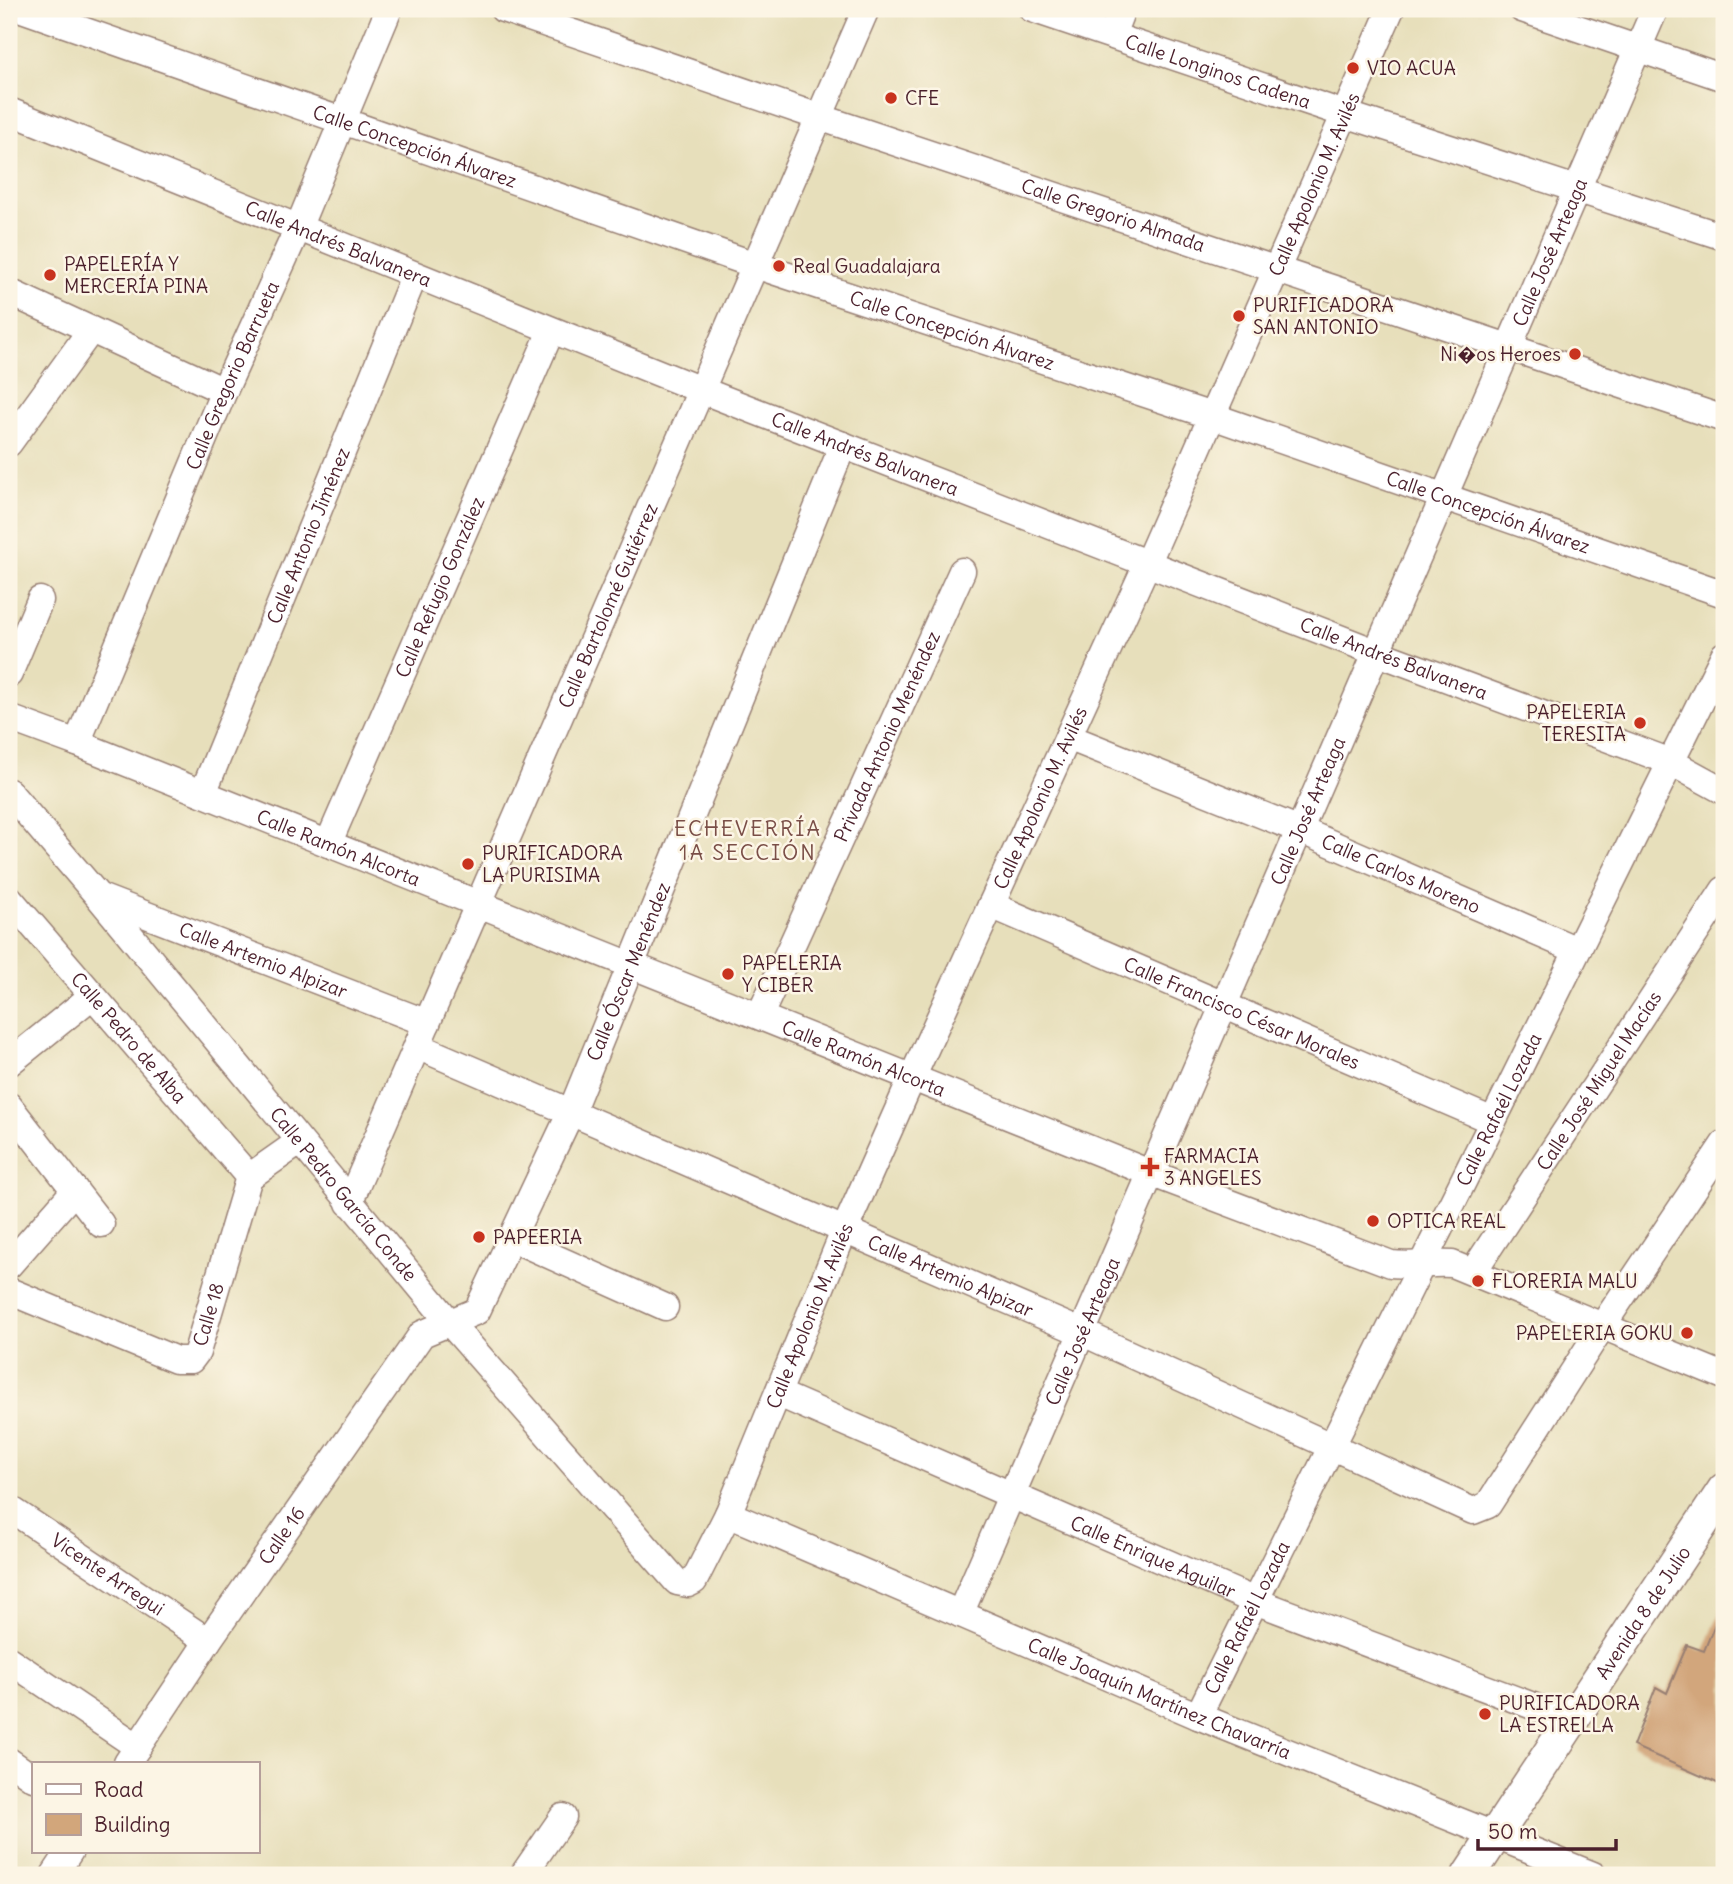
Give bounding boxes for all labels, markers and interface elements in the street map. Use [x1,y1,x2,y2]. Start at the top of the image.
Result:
street label: Calle Longinos Cadena [1122,29,1314,114]
place label: VIO ACUA [1367,56,1456,80]
marker: VIO ACUA [1345,60,1361,76]
place label: CFE [905,86,939,110]
street label: Calle Apolonio M. Avilés [1263,89,1365,280]
marker: CFE [883,90,899,106]
street label: Calle Concepción Álvarez [310,100,520,193]
street label: Calle Gregorio Almada [1018,173,1208,257]
street label: Calle José Arteaga [1507,174,1592,330]
street label: Calle Andrés Balvanera [242,195,435,292]
place label: PAPELERÍA Y MERCERÍA PINA [64,252,208,298]
place label: Real Guadalajara [793,254,941,278]
marker: Real Guadalajara [771,258,787,274]
marker: PAPELERÍA Y MERCERÍA PINA [42,267,58,283]
street label: Calle Gregorio Barrueta [180,277,284,473]
street label: Calle Concepción Álvarez [847,285,1058,375]
place label: PURIFICADORA SAN ANTONIO [1253,293,1394,339]
marker: PURIFICADORA SAN ANTONIO [1231,308,1247,324]
place label: Ni�os Heroes [1440,342,1561,366]
marker: Ni�os Heroes [1567,346,1583,362]
street label: Calle Andrés Balvanera [768,407,962,501]
street label: Calle Antonio Jiménez [261,444,355,627]
street label: Calle Concepción Álvarez [1383,465,1593,558]
street label: Calle Refugio González [390,493,489,681]
street label: Calle Bartolomé Gutiérrez [553,499,663,712]
street label: Calle Andrés Balvanera [1296,612,1491,705]
street label: Privada Antonio Menéndez [828,627,945,846]
place label: PAPELERIA TERESITA [1526,700,1626,746]
street label: Calle Apolonio M. Avilés [988,703,1092,893]
marker: PAPELERIA TERESITA [1632,715,1648,731]
street label: Calle José Arteaga [1265,733,1350,889]
street label: Calle Ramón Alcorta [253,804,424,891]
district label: ECHEVERRÍA 1A SECCIÓN [674,815,822,866]
street label: Calle Carlos Moreno [1318,829,1484,919]
place label: PURIFICADORA LA PURISIMA [482,841,623,887]
marker: PURIFICADORA LA PURISIMA [460,856,476,872]
street label: Calle Óscar Menéndez [581,879,675,1064]
street label: Calle Artemio Alpizar [176,917,351,1003]
place label: PAPELERIA Y CIBER [742,951,842,997]
street label: Calle Francisco César Morales [1120,952,1364,1074]
marker: PAPELERIA Y CIBER [720,966,736,982]
street label: Calle Pedro de Alba [66,967,192,1108]
street label: Calle José Miguel Macías [1531,986,1666,1175]
street label: Calle Ramón Alcorta [779,1015,949,1102]
street label: Calle Rafaél Lozada [1451,1029,1547,1190]
street label: Calle Pedro García Conde [265,1102,422,1286]
place label: FARMACIA 3 ANGELES [1164,1144,1261,1190]
marker: FARMACIA 3 ANGELES [1142,1159,1158,1175]
place label: OPTICA REAL [1387,1209,1506,1233]
marker: OPTICA REAL [1365,1213,1381,1229]
street label: Calle Apolonio M. Avilés [761,1219,858,1412]
place label: PAPEERIA [493,1225,582,1249]
marker: PAPEERIA [471,1229,487,1245]
street label: Calle Artemio Alpizar [864,1230,1037,1322]
street label: Calle José Arteaga [1040,1254,1125,1409]
place label: FLORERIA MALU [1492,1269,1638,1293]
marker: FLORERIA MALU [1470,1273,1486,1289]
street label: Calle 18 [187,1280,229,1349]
place label: PAPELERIA GOKU [1516,1321,1673,1345]
marker: PAPELERIA GOKU [1679,1325,1695,1341]
street label: Calle 16 [253,1502,310,1569]
street label: Calle Enrique Aguilar [1067,1510,1240,1603]
street label: Vicente Arregui [47,1528,169,1620]
street label: Calle Rafaél Lozada [1199,1537,1295,1698]
street label: Avenida 8 de Julio [1590,1541,1696,1684]
street label: Calle Joaquín Martínez Chavarría [1024,1632,1295,1764]
place label: PURIFICADORA LA ESTRELLA [1499,1691,1640,1737]
marker: PURIFICADORA LA ESTRELLA [1477,1706,1493,1722]
legend [32,1762,259,1853]
text: Road [94,1776,143,1803]
scale bar [1478,1807,1616,1851]
text: Building [94,1811,170,1838]
text: 50 m [1488,1818,1537,1845]

